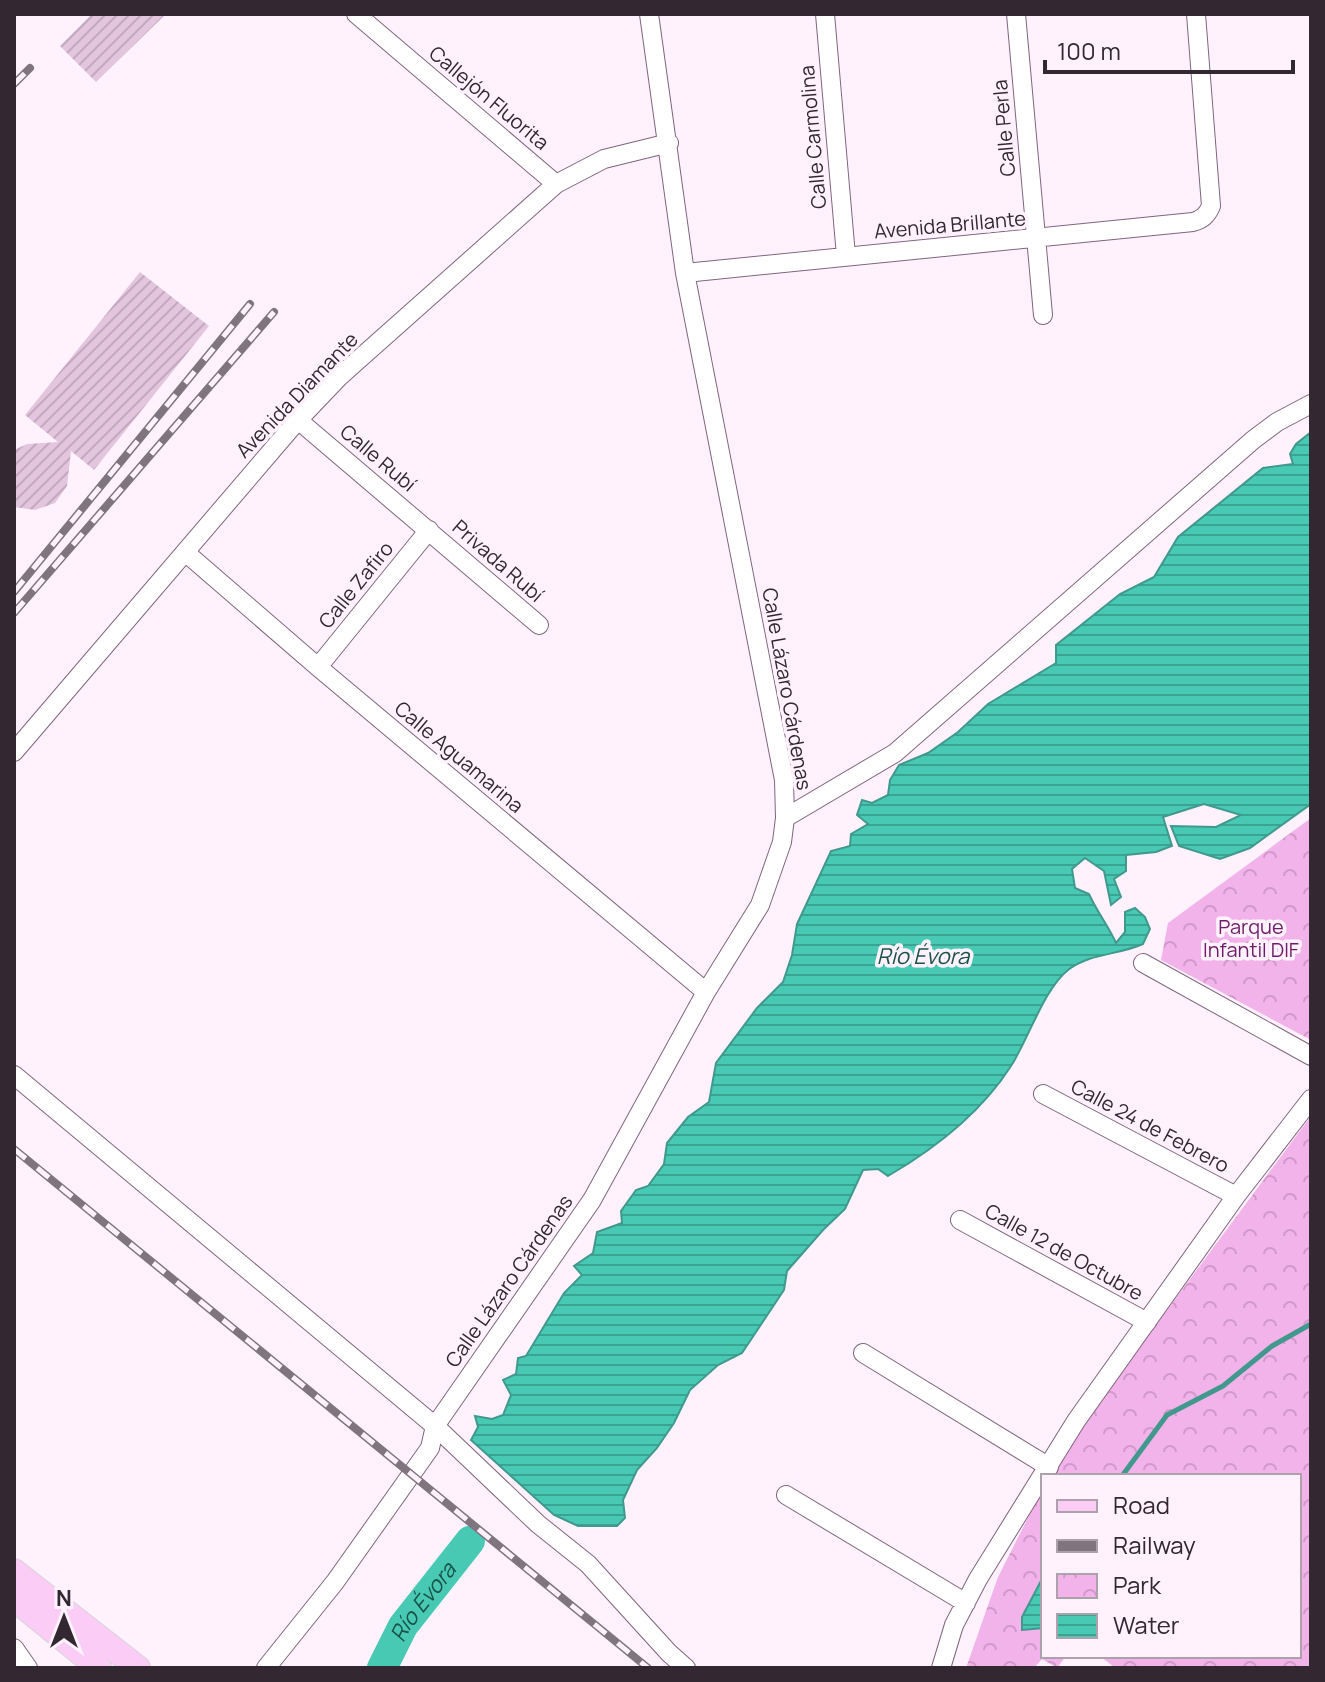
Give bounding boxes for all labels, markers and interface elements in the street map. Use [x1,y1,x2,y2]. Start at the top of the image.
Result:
scale bar [1045,24,1293,74]
text: 100 m [1057,34,1121,67]
street label: Callejón Fluorita [424,40,555,156]
street label: Calle Carmolina [793,64,832,210]
street label: Calle Perla [986,78,1021,178]
street label: Avenida Brillante [873,204,1027,245]
street label: Avenida Diamante [230,326,364,463]
street label: Calle Rubí [335,418,422,498]
street label: Privada Rubí [447,513,550,608]
street label: Calle Zafiro [312,535,399,634]
street label: Calle Lázaro Cárdenas [756,586,819,792]
street label: Calle Aguamarina [389,695,530,819]
park label: Parque Infantil DIF [1203,913,1299,963]
water label: Río Évora [877,941,971,971]
street label: Calle 24 de Febrero [1066,1072,1234,1179]
street label: Calle Lázaro Cárdenas [439,1189,578,1372]
street label: Calle 12 de Octubre [980,1197,1148,1306]
legend [1041,1474,1301,1658]
text: Road [1113,1488,1170,1521]
text: Railway [1113,1528,1196,1561]
water label: Río Évora [383,1555,464,1646]
text: Park [1113,1568,1162,1601]
north arrow [24,1578,104,1658]
text: N [56,1583,72,1613]
text: Water [1113,1608,1180,1641]

